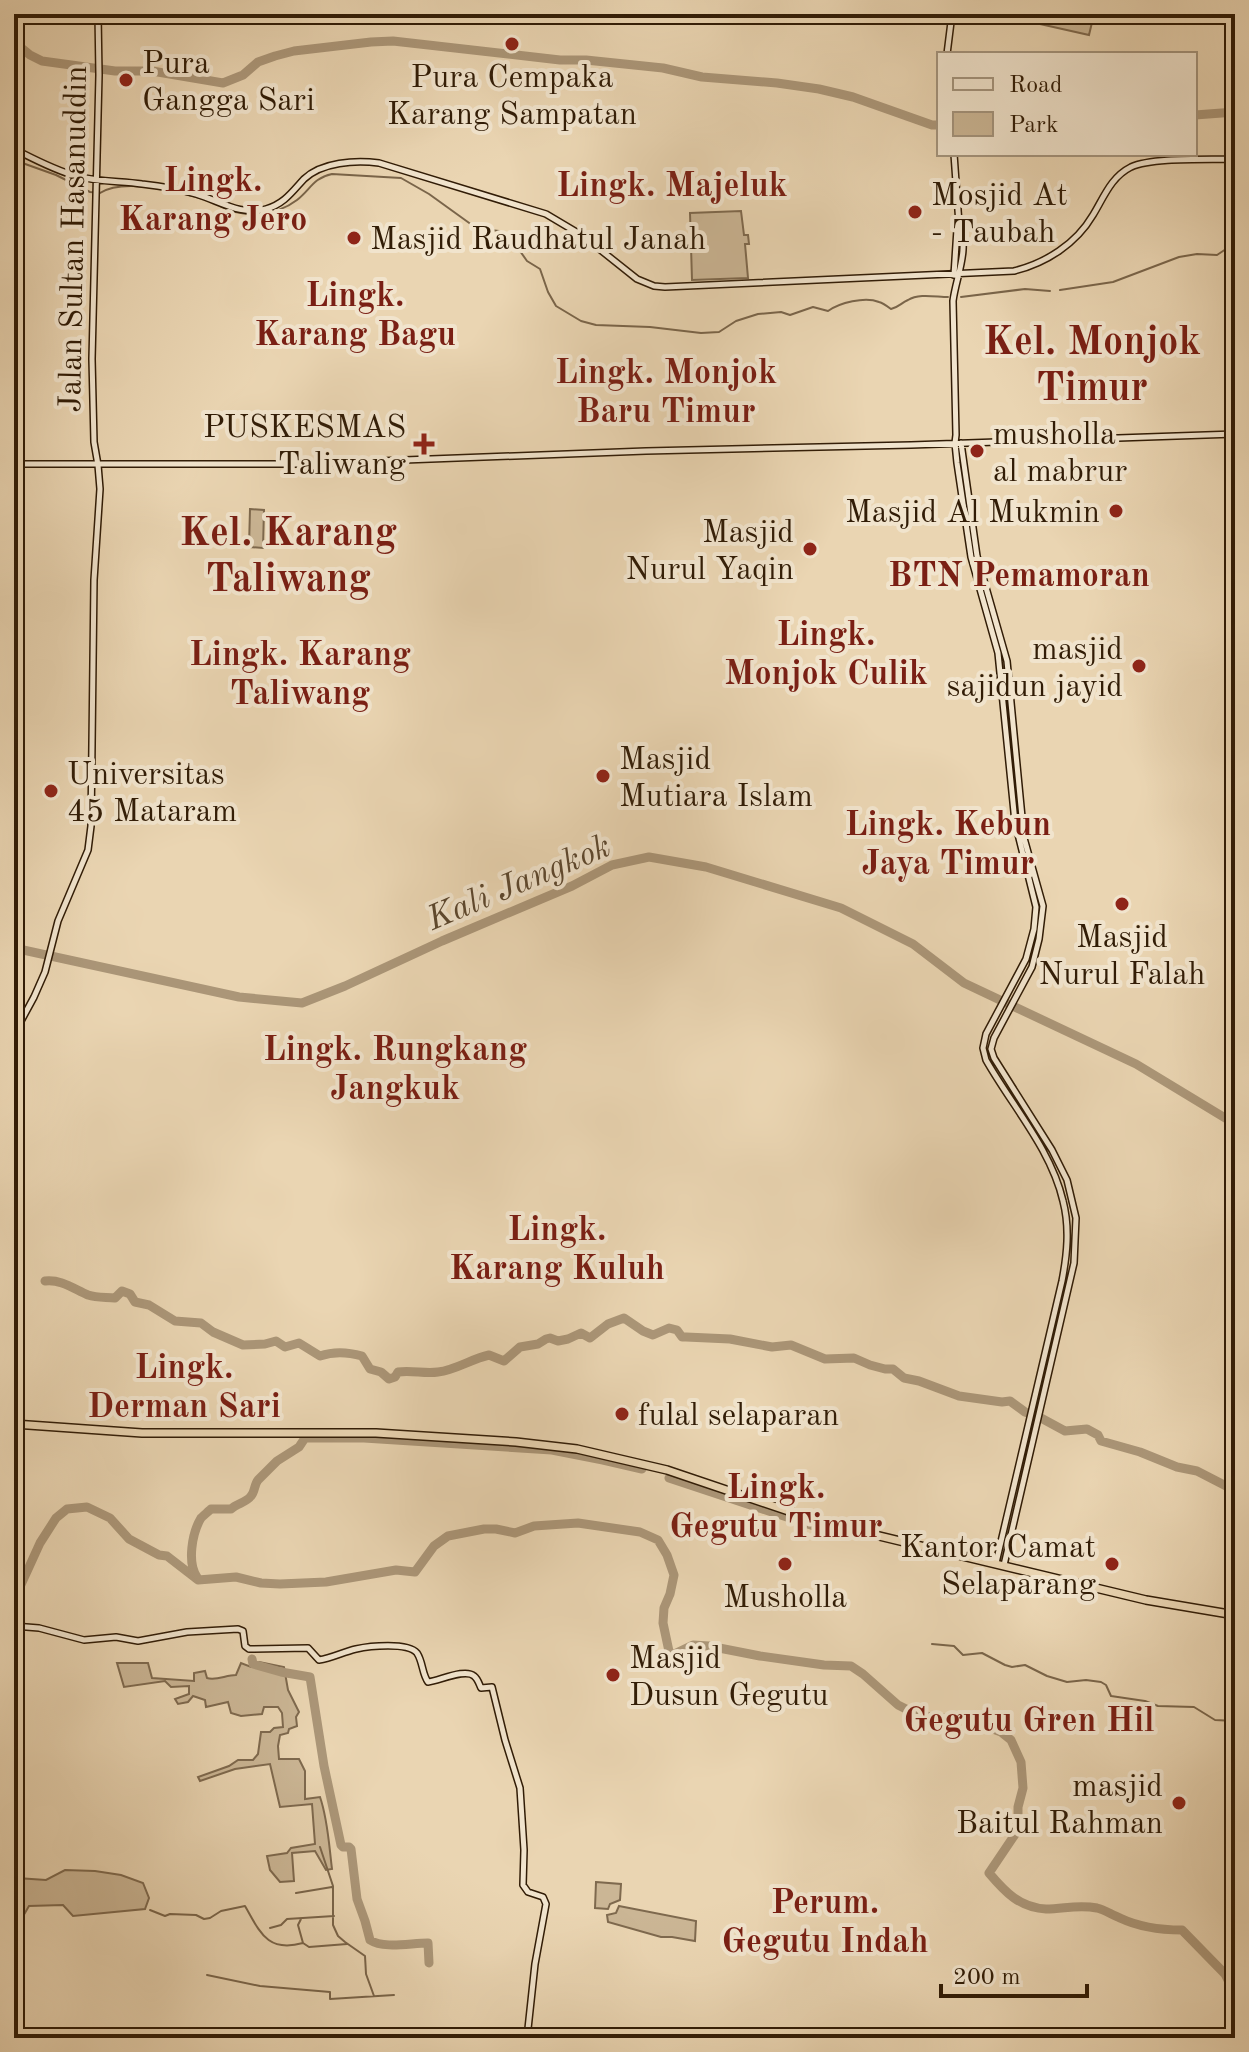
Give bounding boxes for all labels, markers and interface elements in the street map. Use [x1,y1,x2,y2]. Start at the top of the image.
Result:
marker: Pura Cempaka Karang Sampatan [503,35,521,53]
place label: Pura Gangga Sari [142,49,315,118]
legend [937,52,1197,156]
place label: Pura Cempaka Karang Sampatan [387,63,637,132]
street label: Jalan Sultan Hasanuddin [56,65,94,413]
marker: Pura Gangga Sari [117,71,135,89]
text: Road [1009,74,1062,98]
text: Park [1009,114,1058,138]
district label: Lingk. Karang Jero [118,165,308,238]
district label: Lingk. Majeluk [556,170,788,204]
place label: Mosjid At - Taubah [931,181,1068,250]
marker: Mosjid At - Taubah [906,203,924,221]
place label: Masjid Raudhatul Janah [370,225,706,257]
marker: Masjid Raudhatul Janah [345,229,363,247]
district label: Lingk. Karang Bagu [254,280,456,353]
district label: Kel. Monjok Timur [983,324,1201,410]
district label: Lingk. Monjok Baru Timur [555,357,777,430]
place label: PUSKESMAS Taliwang [203,413,406,482]
place label: musholla al mabrur [993,420,1127,489]
marker: PUSKESMAS Taliwang [413,433,435,455]
marker: musholla al mabrur [968,442,986,460]
place label: Masjid Al Mukmin [845,498,1100,530]
marker: Masjid Al Mukmin [1107,502,1125,520]
district label: Kel. Karang Taliwang [179,515,397,601]
place label: Masjid Nurul Yaqin [625,518,794,587]
marker: Masjid Nurul Yaqin [801,540,819,558]
district label: BTN Pemamoran [888,560,1150,594]
district label: Lingk. Monjok Culik [724,619,928,692]
place label: masjid sajidun jayid [947,635,1123,704]
district label: Lingk. Karang Taliwang [189,639,411,712]
marker: masjid sajidun jayid [1130,657,1148,675]
place label: Masjid Mutiara Islam [619,745,813,814]
place label: Universitas 45 Mataram [67,760,237,829]
marker: Masjid Mutiara Islam [594,767,612,785]
marker: Universitas 45 Mataram [42,782,60,800]
district label: Lingk. Kebun Jaya Timur [845,809,1051,882]
water label: Kali Jangkok [421,830,616,938]
marker: Masjid Nurul Falah [1113,895,1131,913]
place label: Masjid Nurul Falah [1039,923,1205,992]
district label: Lingk. Rungkang Jangkuk [263,1034,527,1107]
district label: Lingk. Karang Kuluh [449,1214,665,1287]
district label: Lingk. Derman Sari [87,1352,281,1425]
place label: fulal selaparan [638,1401,839,1433]
marker: fulal selaparan [613,1405,631,1423]
district label: Lingk. Gegutu Timur [669,1472,883,1545]
place label: Kantor Camat Selaparang [900,1533,1096,1602]
marker: Musholla [776,1555,794,1573]
marker: Kantor Camat Selaparang [1103,1555,1121,1573]
place label: Musholla [723,1583,847,1615]
place label: Masjid Dusun Gegutu [629,1644,829,1713]
marker: Masjid Dusun Gegutu [604,1666,622,1684]
district label: Gegutu Gren Hil [904,1705,1154,1739]
place label: masjid Baitul Rahman [956,1772,1163,1841]
marker: masjid Baitul Rahman [1170,1794,1188,1812]
district label: Perum. Gegutu Indah [721,1887,929,1960]
scale bar [941,1948,1087,1998]
text: 200 m [953,1966,1021,1990]

